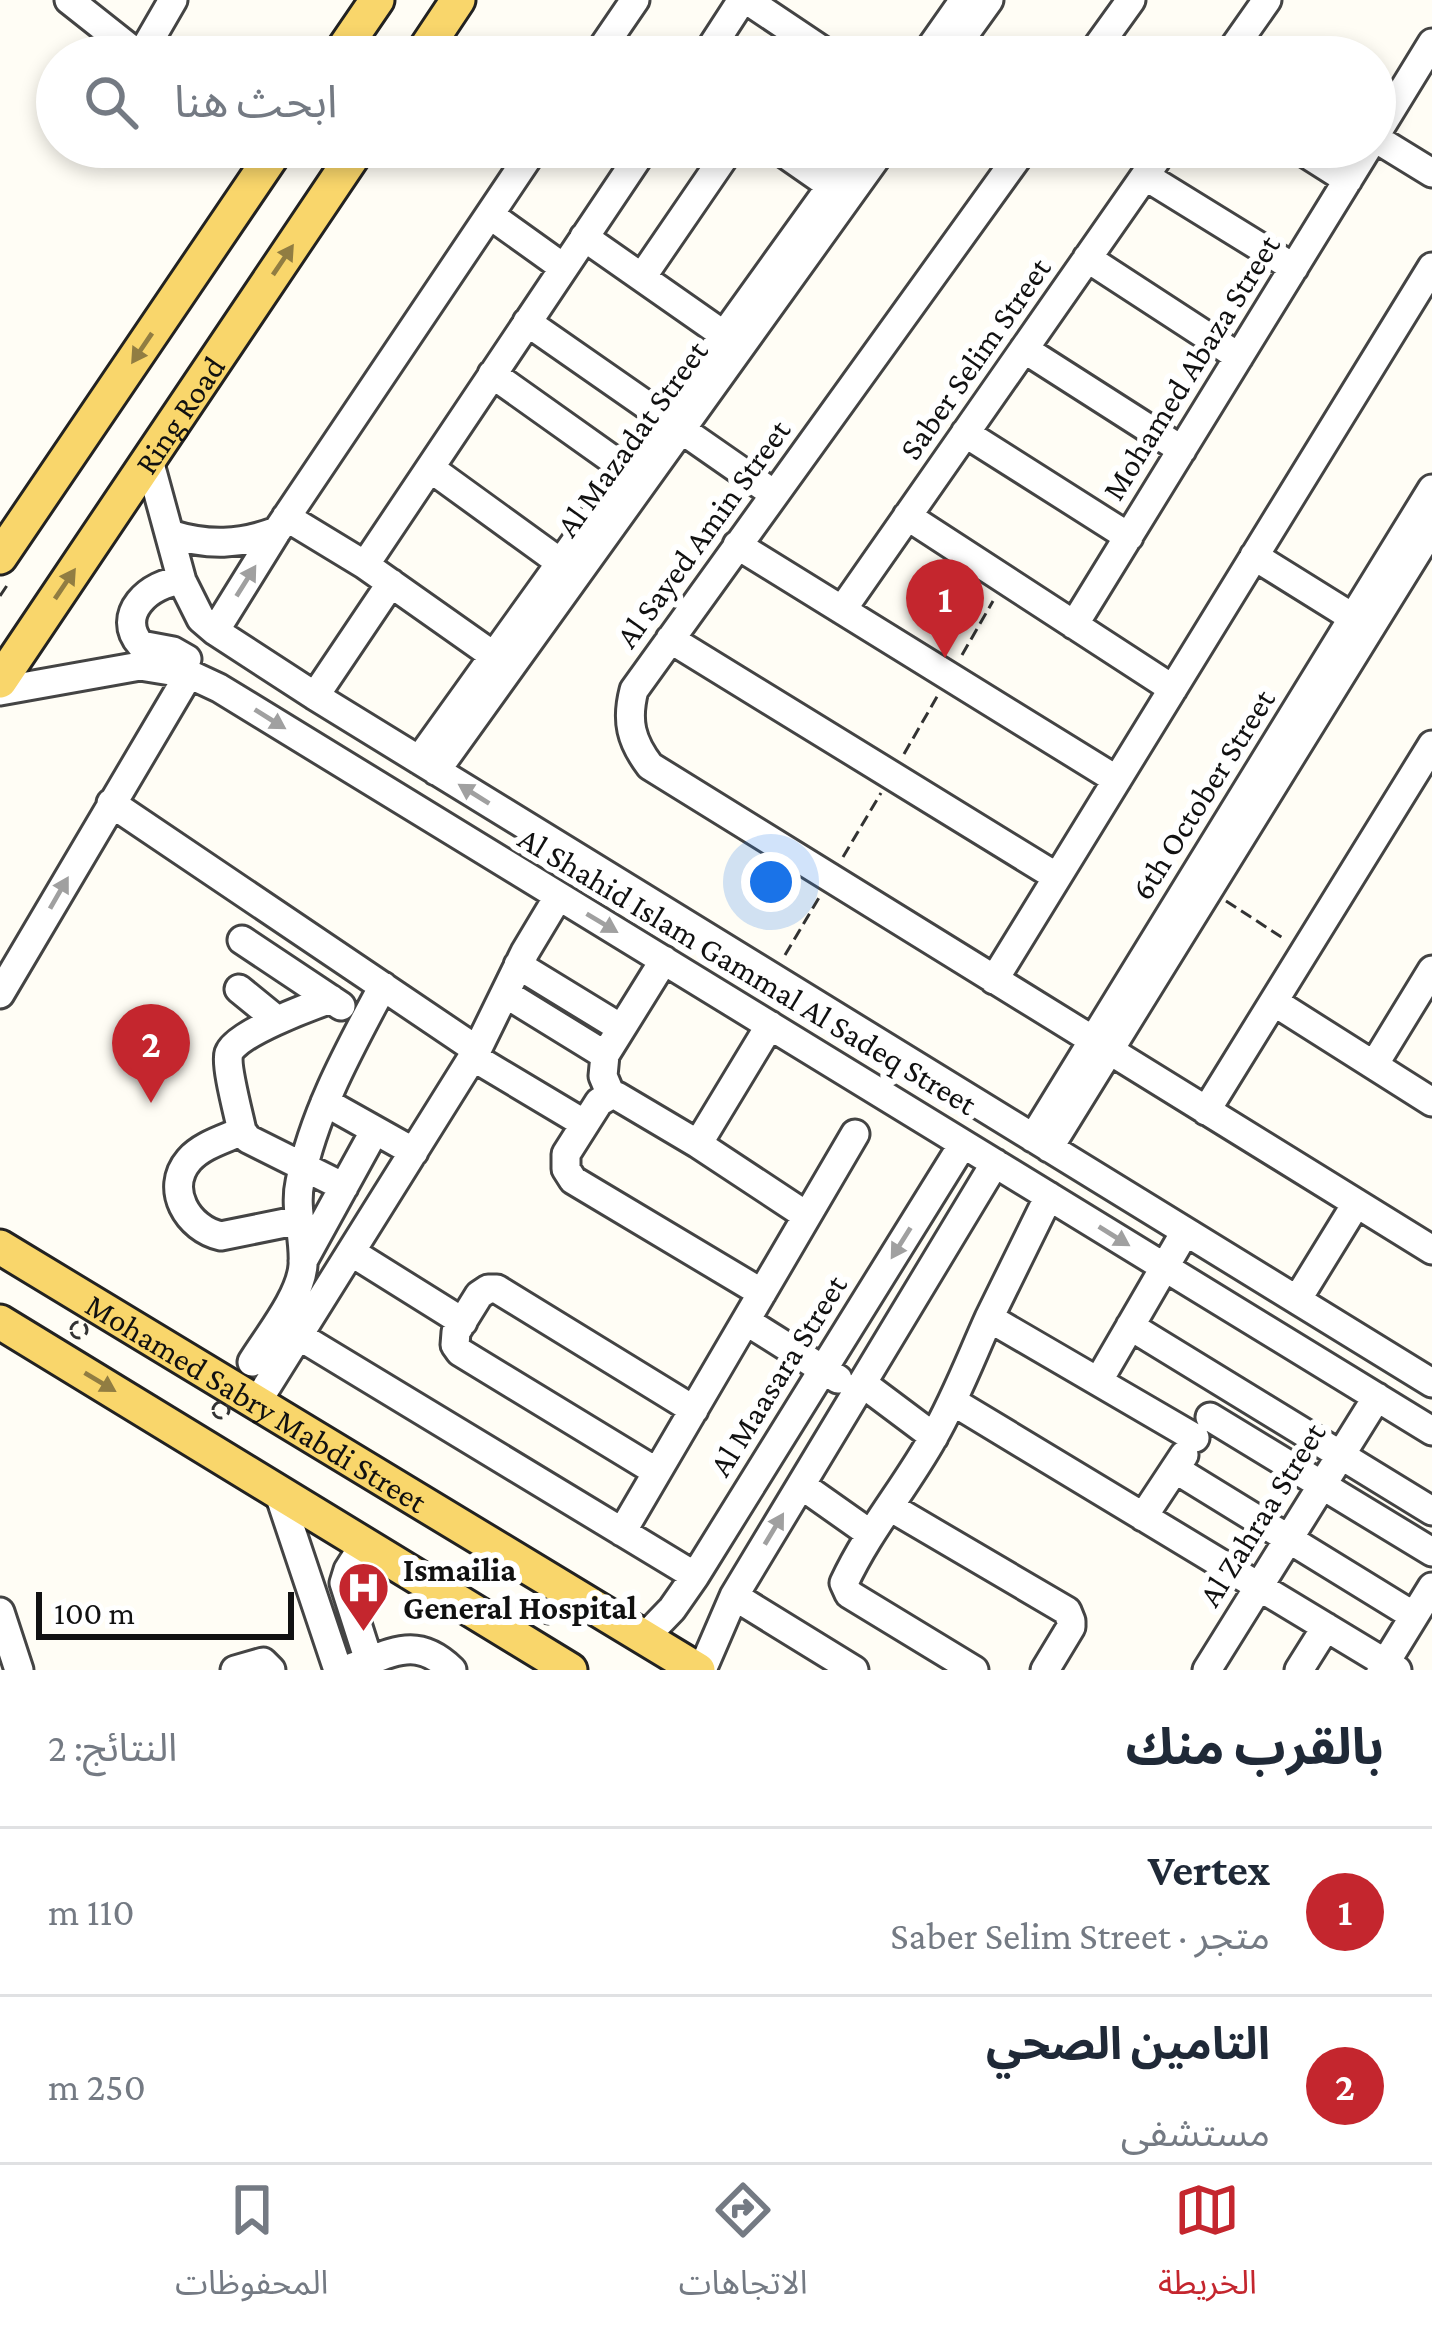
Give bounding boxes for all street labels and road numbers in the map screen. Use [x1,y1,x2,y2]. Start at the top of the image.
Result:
street label: Mohamed Abaza Street [1094,227,1287,506]
street label: Saber Selim Street [891,250,1058,466]
street label: Al Mazadat Street [548,332,715,543]
street label: Ring Road [127,349,232,481]
street label: Al Sayed Amin Street [607,411,798,654]
street label: 6th October Street [1123,681,1283,906]
street label: Al Shahid Islam Gammal Al Sadeq Street [512,819,984,1123]
street label: Al Maasara Street [701,1267,855,1482]
street label: Mohamed Sabry Mabdi Street [79,1286,434,1521]
street label: Al Zahraa Street [1190,1415,1333,1613]

